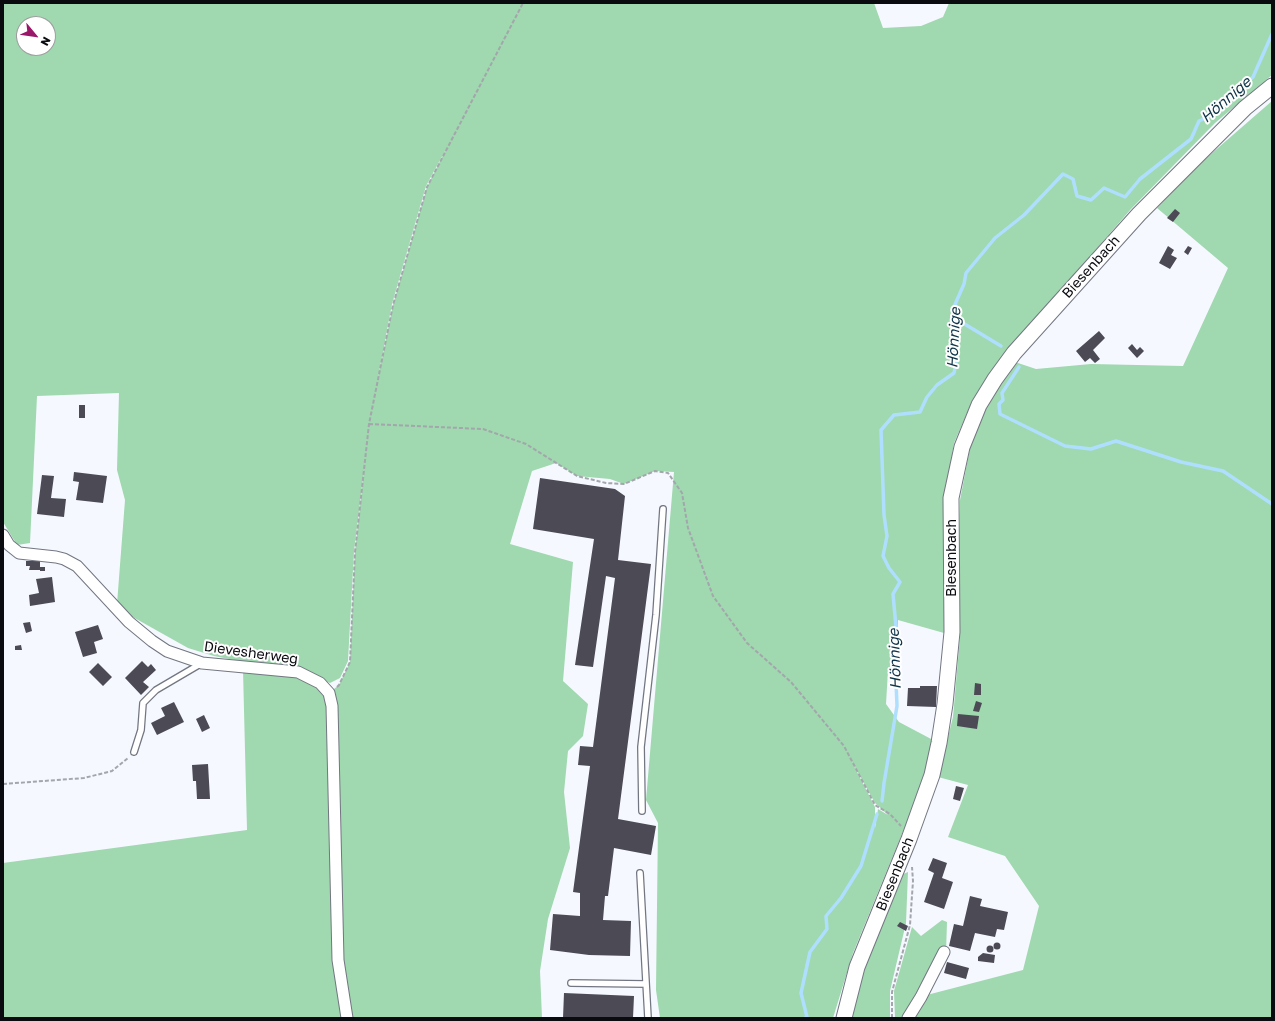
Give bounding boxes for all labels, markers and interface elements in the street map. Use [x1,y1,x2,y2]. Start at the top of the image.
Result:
north arrow [16,16,56,56]
text: N [38,35,54,48]
water label: Hönnige [1197,73,1255,127]
street label: Biesenbach [1059,232,1123,302]
water label: Hönnige [943,307,965,369]
street label: Biesenbach [944,519,960,597]
water label: Hönnige [885,628,905,690]
street label: Dievesherweg [203,638,299,668]
street label: Biesenbach [873,835,917,913]

